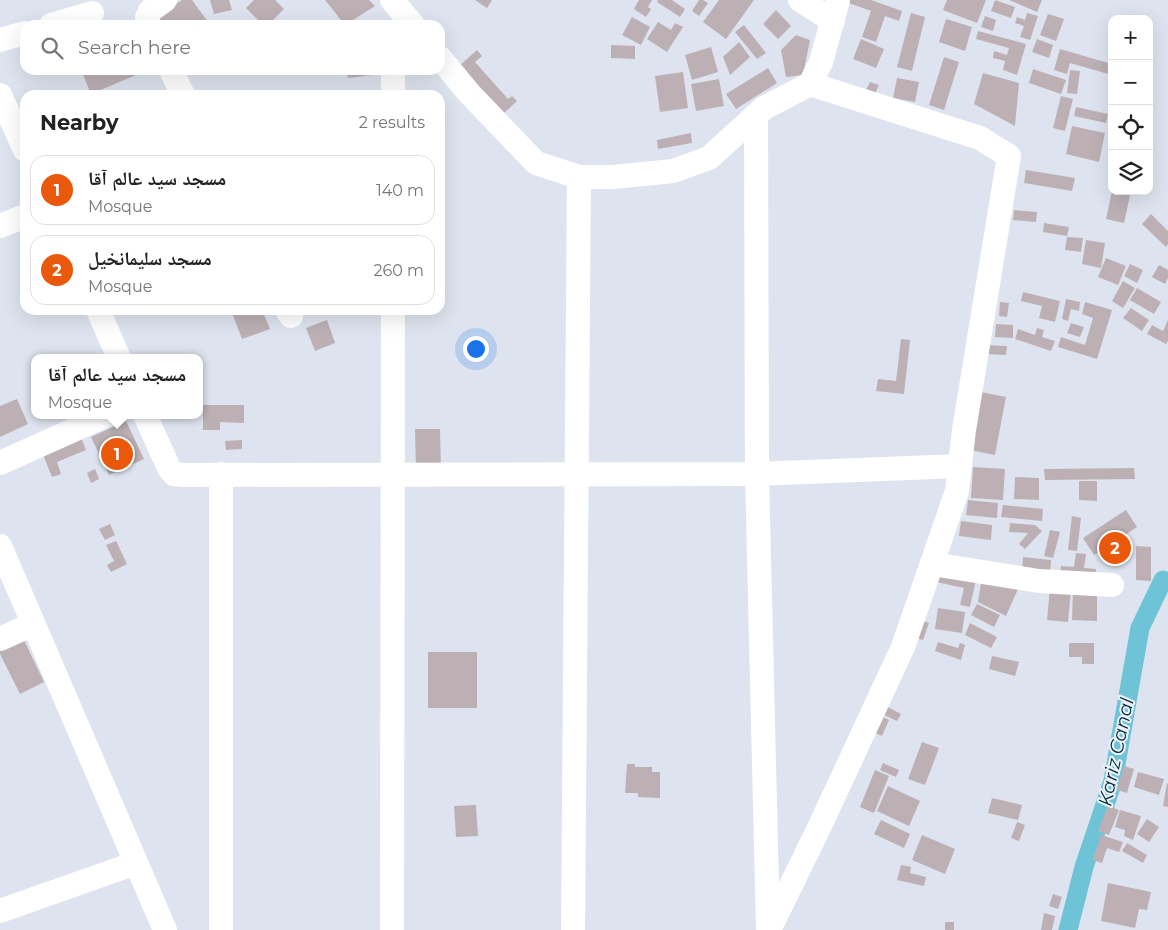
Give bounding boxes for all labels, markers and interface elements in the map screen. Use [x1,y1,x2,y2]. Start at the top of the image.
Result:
map controls [1108,15,1153,195]
button: + [1108,15,1153,60]
search box [20,20,445,75]
icon: search [38,34,66,62]
text: Search here [78,36,191,59]
button: − [1108,60,1153,105]
button: locate [1108,105,1153,150]
text: Nearby [40,110,119,135]
text: 2 results [359,113,425,132]
button: layers [1108,150,1153,195]
text: مسجد سید عالم آقا [88,167,226,190]
text: 1 [54,181,60,200]
text: 140 m [376,181,424,200]
text: Mosque [88,197,152,216]
text: مسجد سلیمانخیل [88,247,212,270]
text: 2 [52,261,62,280]
text: 260 m [373,261,424,280]
text: Mosque [88,277,152,296]
your location [463,336,489,362]
popup [31,354,203,419]
text: مسجد سید عالم آقا [48,363,186,386]
text: Mosque [48,393,112,412]
pin: 1 [101,435,133,473]
pin: 2 [1099,529,1131,567]
water label: Kariz Canal [1093,695,1139,808]

